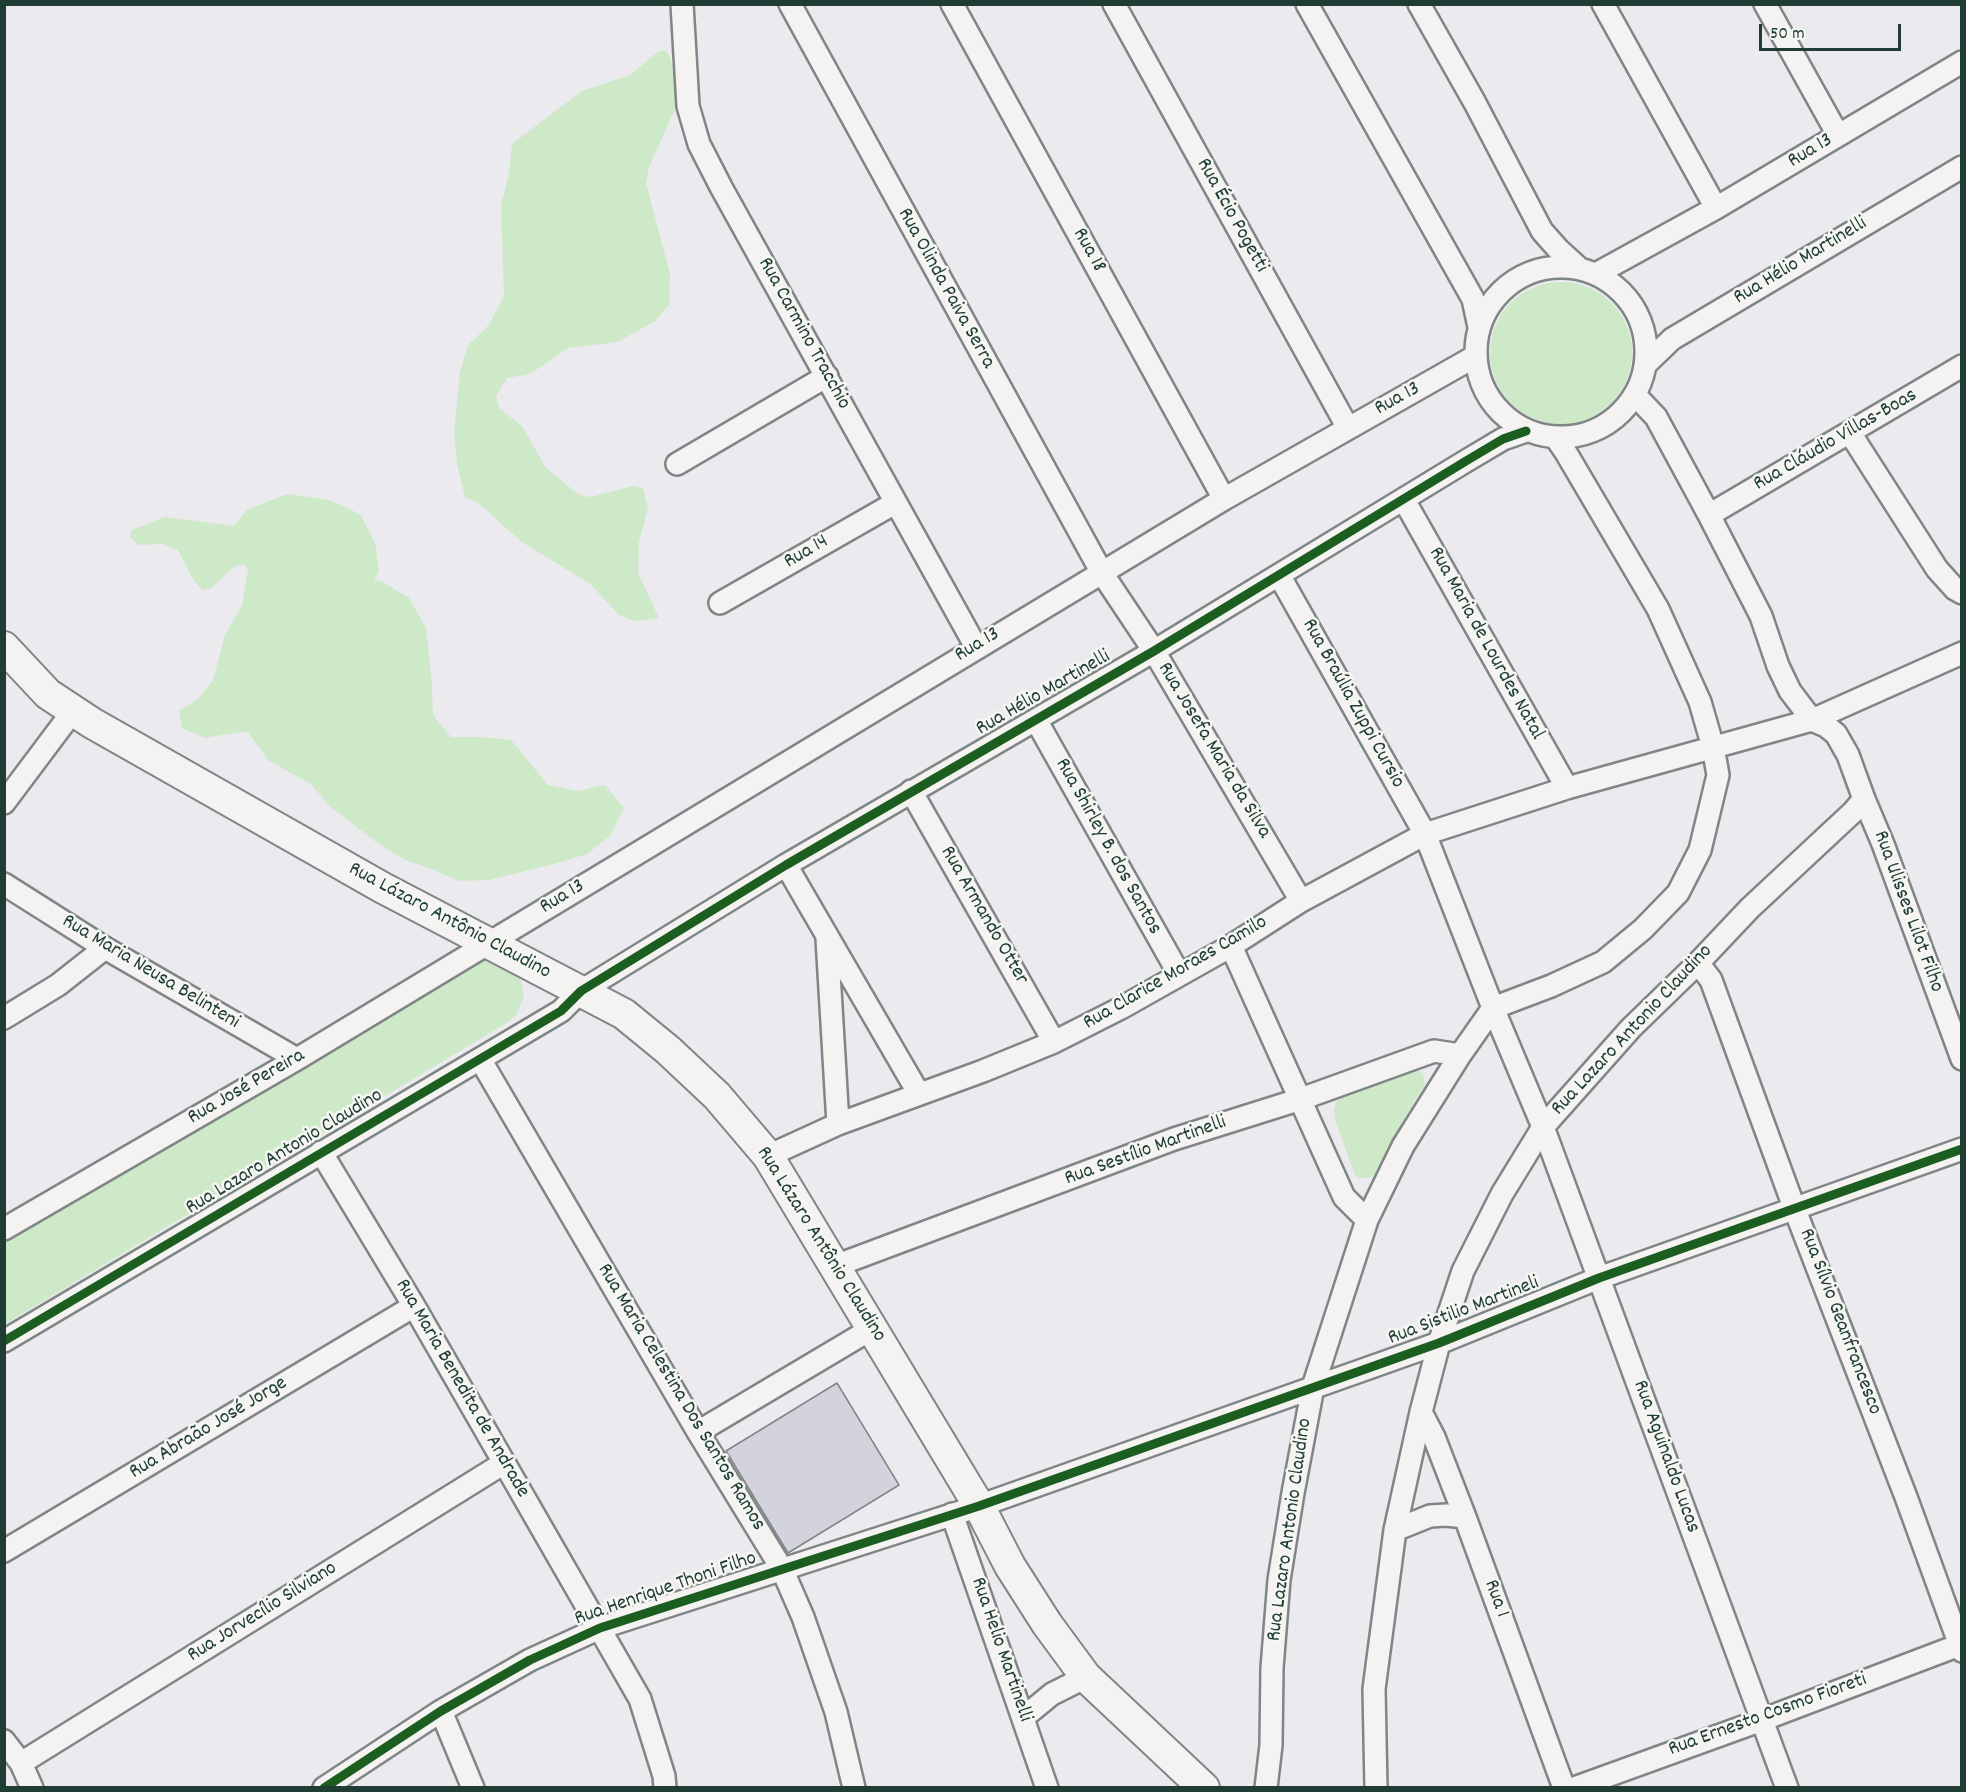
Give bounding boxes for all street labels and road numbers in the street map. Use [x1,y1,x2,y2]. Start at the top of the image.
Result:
street label: Rua 13 [1784,129,1838,175]
street label: Rua Écio Pogetti [1189,155,1273,277]
street label: Rua Olinda Paiva Serra [890,204,1000,374]
street label: Rua Hélio Martinelli [1730,212,1872,312]
street label: Rua 18 [1066,224,1110,278]
street label: Rua Carmino Tracchio [751,254,855,414]
street label: Rua 13 [1371,377,1425,423]
street label: Rua Cláudio Villas-Boas [1750,384,1922,498]
street label: Rua 14 [780,530,834,576]
street label: Rua Maria de Lourdes Natal [1421,543,1549,745]
street label: Rua Braúlia Zuppi Cursio [1295,615,1409,793]
street label: Rua 13 [951,623,1005,669]
street label: Rua Hélio Martinelli [972,645,1116,743]
street label: Rua Josefa Maria da Silva [1151,658,1275,844]
street label: Rua Shirley B. dos Santos [1048,754,1166,940]
street label: Rua Ulisses Lilot Filho [1866,828,1948,996]
street label: Rua Armando Otter [933,842,1033,990]
street label: Rua Lázaro Antônio Claudino [343,858,555,986]
street label: Rua 13 [536,875,590,921]
street label: Rua Maria Neusa Belinteni [57,910,243,1036]
street label: Rua Clarice Moraes Camilo [1080,911,1272,1037]
street label: Rua Lazaro Antonio Claudino [1547,940,1719,1122]
street label: Rua José Pereira [184,1044,310,1132]
street label: Rua Lazaro Antonio Claudino [182,1084,388,1222]
street label: Rua Sestílio Martinelli [1062,1111,1230,1193]
street label: Rua Lázaro Antônio Claudino [750,1143,890,1347]
street label: Rua Sílvio Geanfrancesco [1792,1225,1886,1419]
street label: Rua Maria Celestina Dos Santos Ramos [590,1260,770,1536]
street label: Rua Sistilio Martineli [1385,1272,1543,1352]
street label: Rua Maria Benedita de Andrade [388,1275,534,1503]
street label: Rua Abraão José Jorge [126,1372,292,1486]
street label: Rua Aguinaldo Lucas [1626,1377,1704,1537]
street label: Rua Lazaro Antonio Claudino [1263,1417,1319,1643]
street label: Rua Henrique Thoni Filho [572,1547,760,1633]
street label: Rua Jorvecílio Silviano [184,1557,342,1669]
street label: Rua Helio Martinelli [963,1574,1037,1726]
street label: Rua 1 [1477,1577,1513,1621]
street label: Rua Ernesto Cosmo Fioreti [1665,1668,1871,1764]

